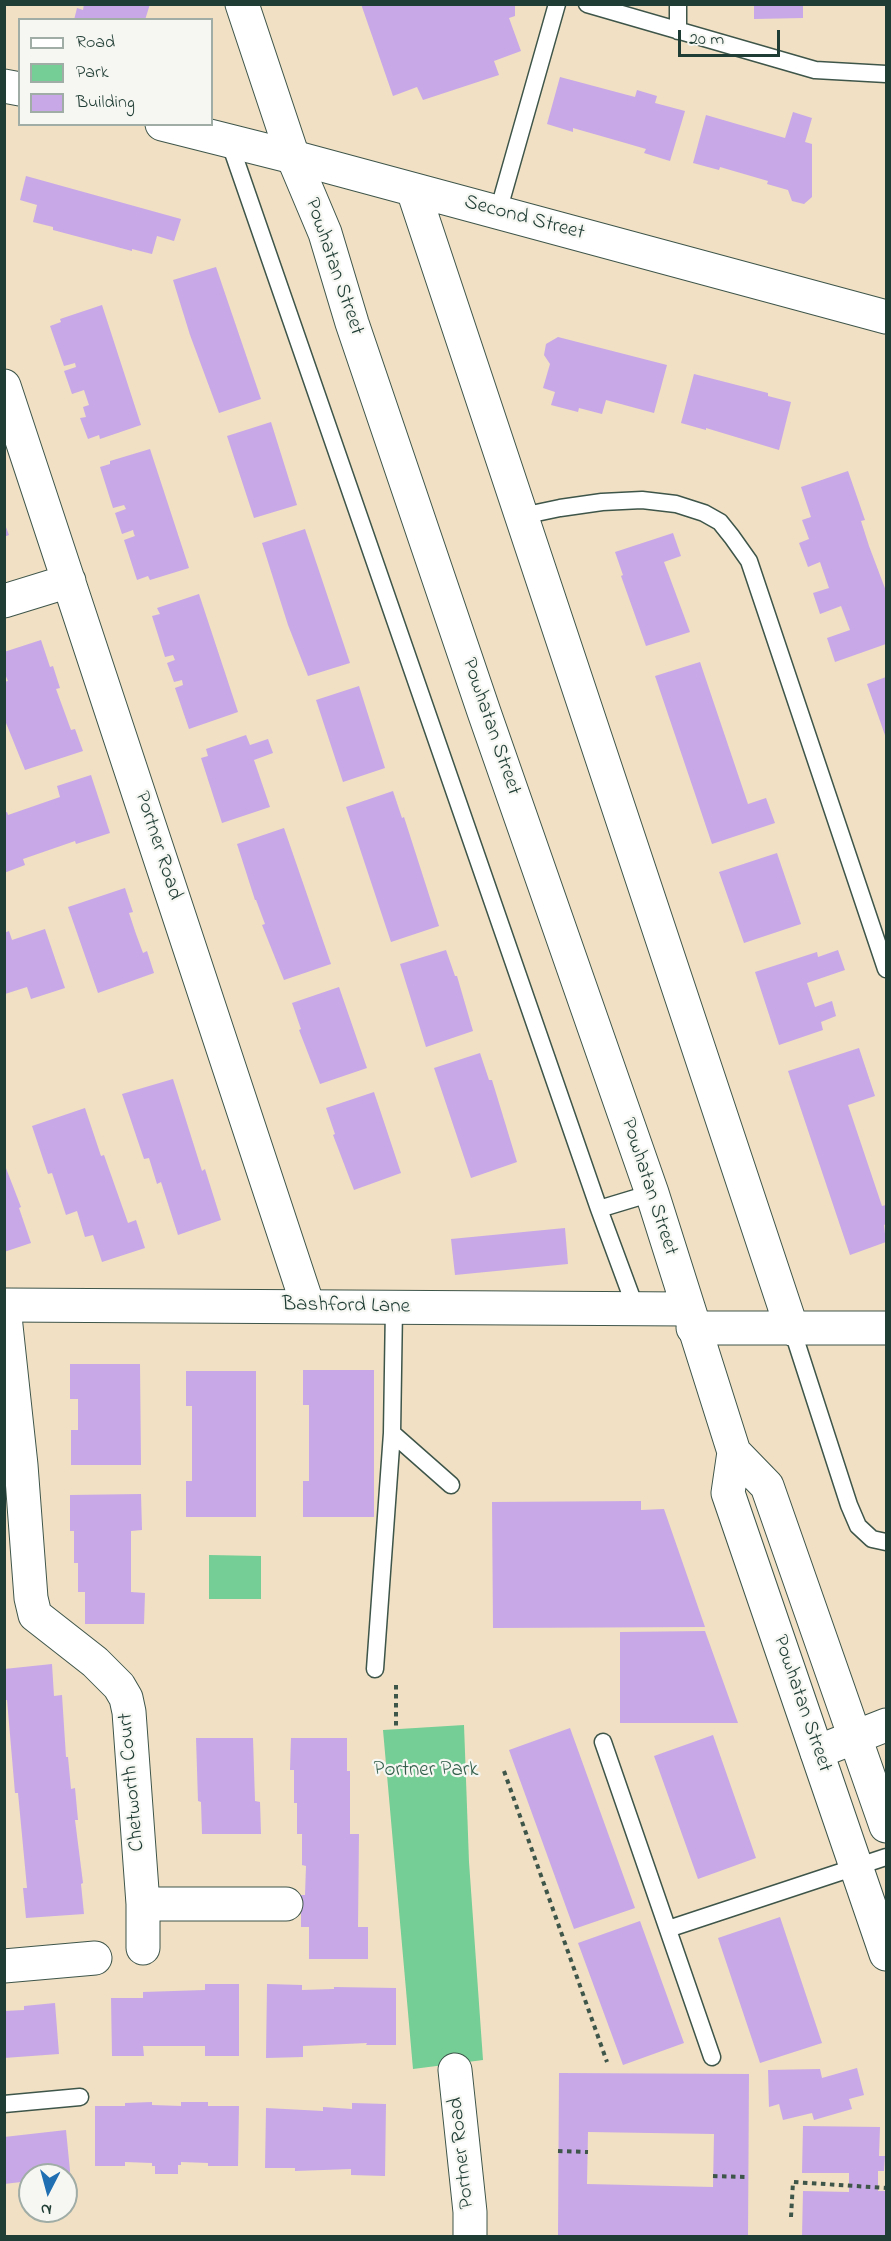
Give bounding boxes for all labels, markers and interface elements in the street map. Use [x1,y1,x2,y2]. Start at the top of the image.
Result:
legend [18,18,213,126]
scale bar [681,18,783,56]
text: 20 m [689,27,724,53]
text: Road [76,30,115,56]
text: Park [76,60,109,86]
text: Building [76,90,135,116]
street label: Second Street [461,191,587,247]
street label: Powhatan Street [298,195,368,339]
street label: Powhatan Street [455,655,525,799]
street label: Portner Road [128,789,186,903]
street label: Powhatan Street [614,1115,682,1259]
street label: Bashford Lane [282,1293,410,1321]
street label: Powhatan Street [766,1632,836,1776]
street label: Chetworth Court [114,1712,152,1852]
park label: Portner Park [374,1759,478,1785]
street label: Portner Road [445,2096,481,2210]
north arrow [18,2163,78,2223]
text: N [40,2196,53,2221]

